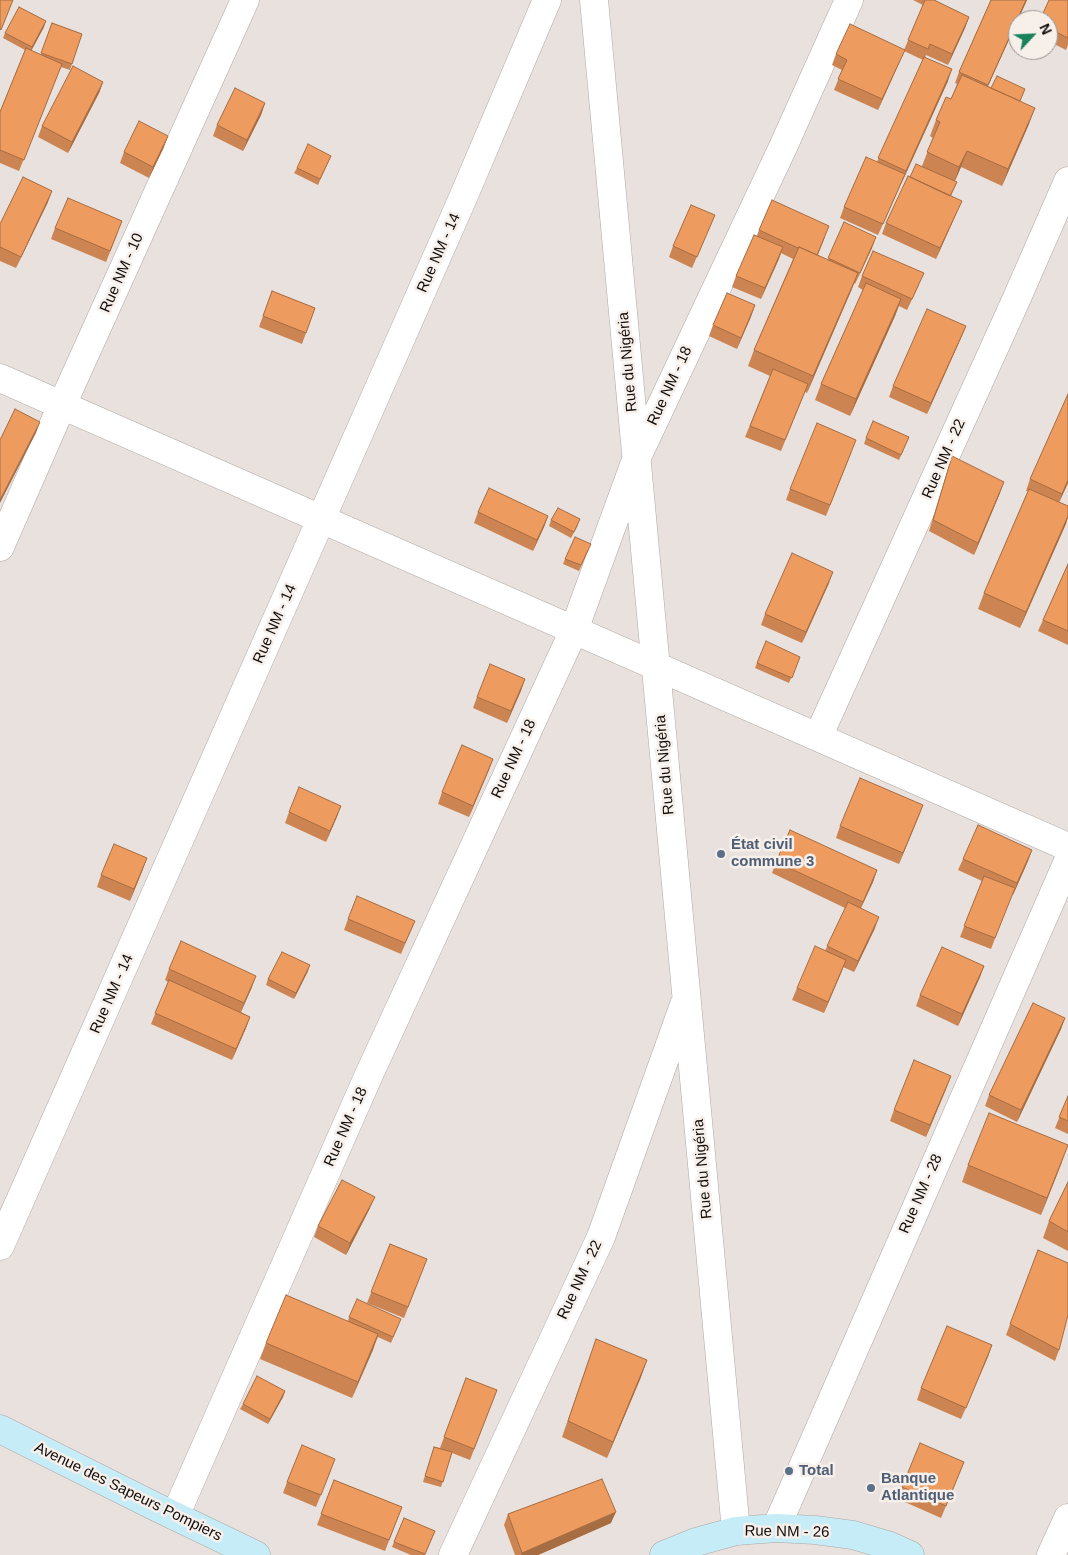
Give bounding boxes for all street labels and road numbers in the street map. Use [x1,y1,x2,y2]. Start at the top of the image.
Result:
street label: Rue NM - 14 [413,211,465,295]
street label: Rue NM - 10 [96,231,148,315]
street label: Rue du Nigéria [615,311,641,413]
street label: Rue NM - 18 [644,344,696,428]
street label: Rue NM - 22 [918,417,970,501]
street label: Rue NM - 14 [249,582,301,666]
street label: Rue du Nigéria [652,714,678,816]
street label: Rue NM - 18 [488,717,540,801]
street label: Rue NM - 14 [86,952,138,1036]
street label: Rue NM - 18 [320,1085,372,1169]
street label: Rue du Nigéria [690,1118,716,1220]
street label: Rue NM - 28 [895,1152,947,1236]
street label: Rue NM - 22 [554,1238,606,1322]
street label: Avenue des Sapeurs Pompiers [31,1439,225,1545]
street label: Rue NM - 26 [744,1522,830,1542]

